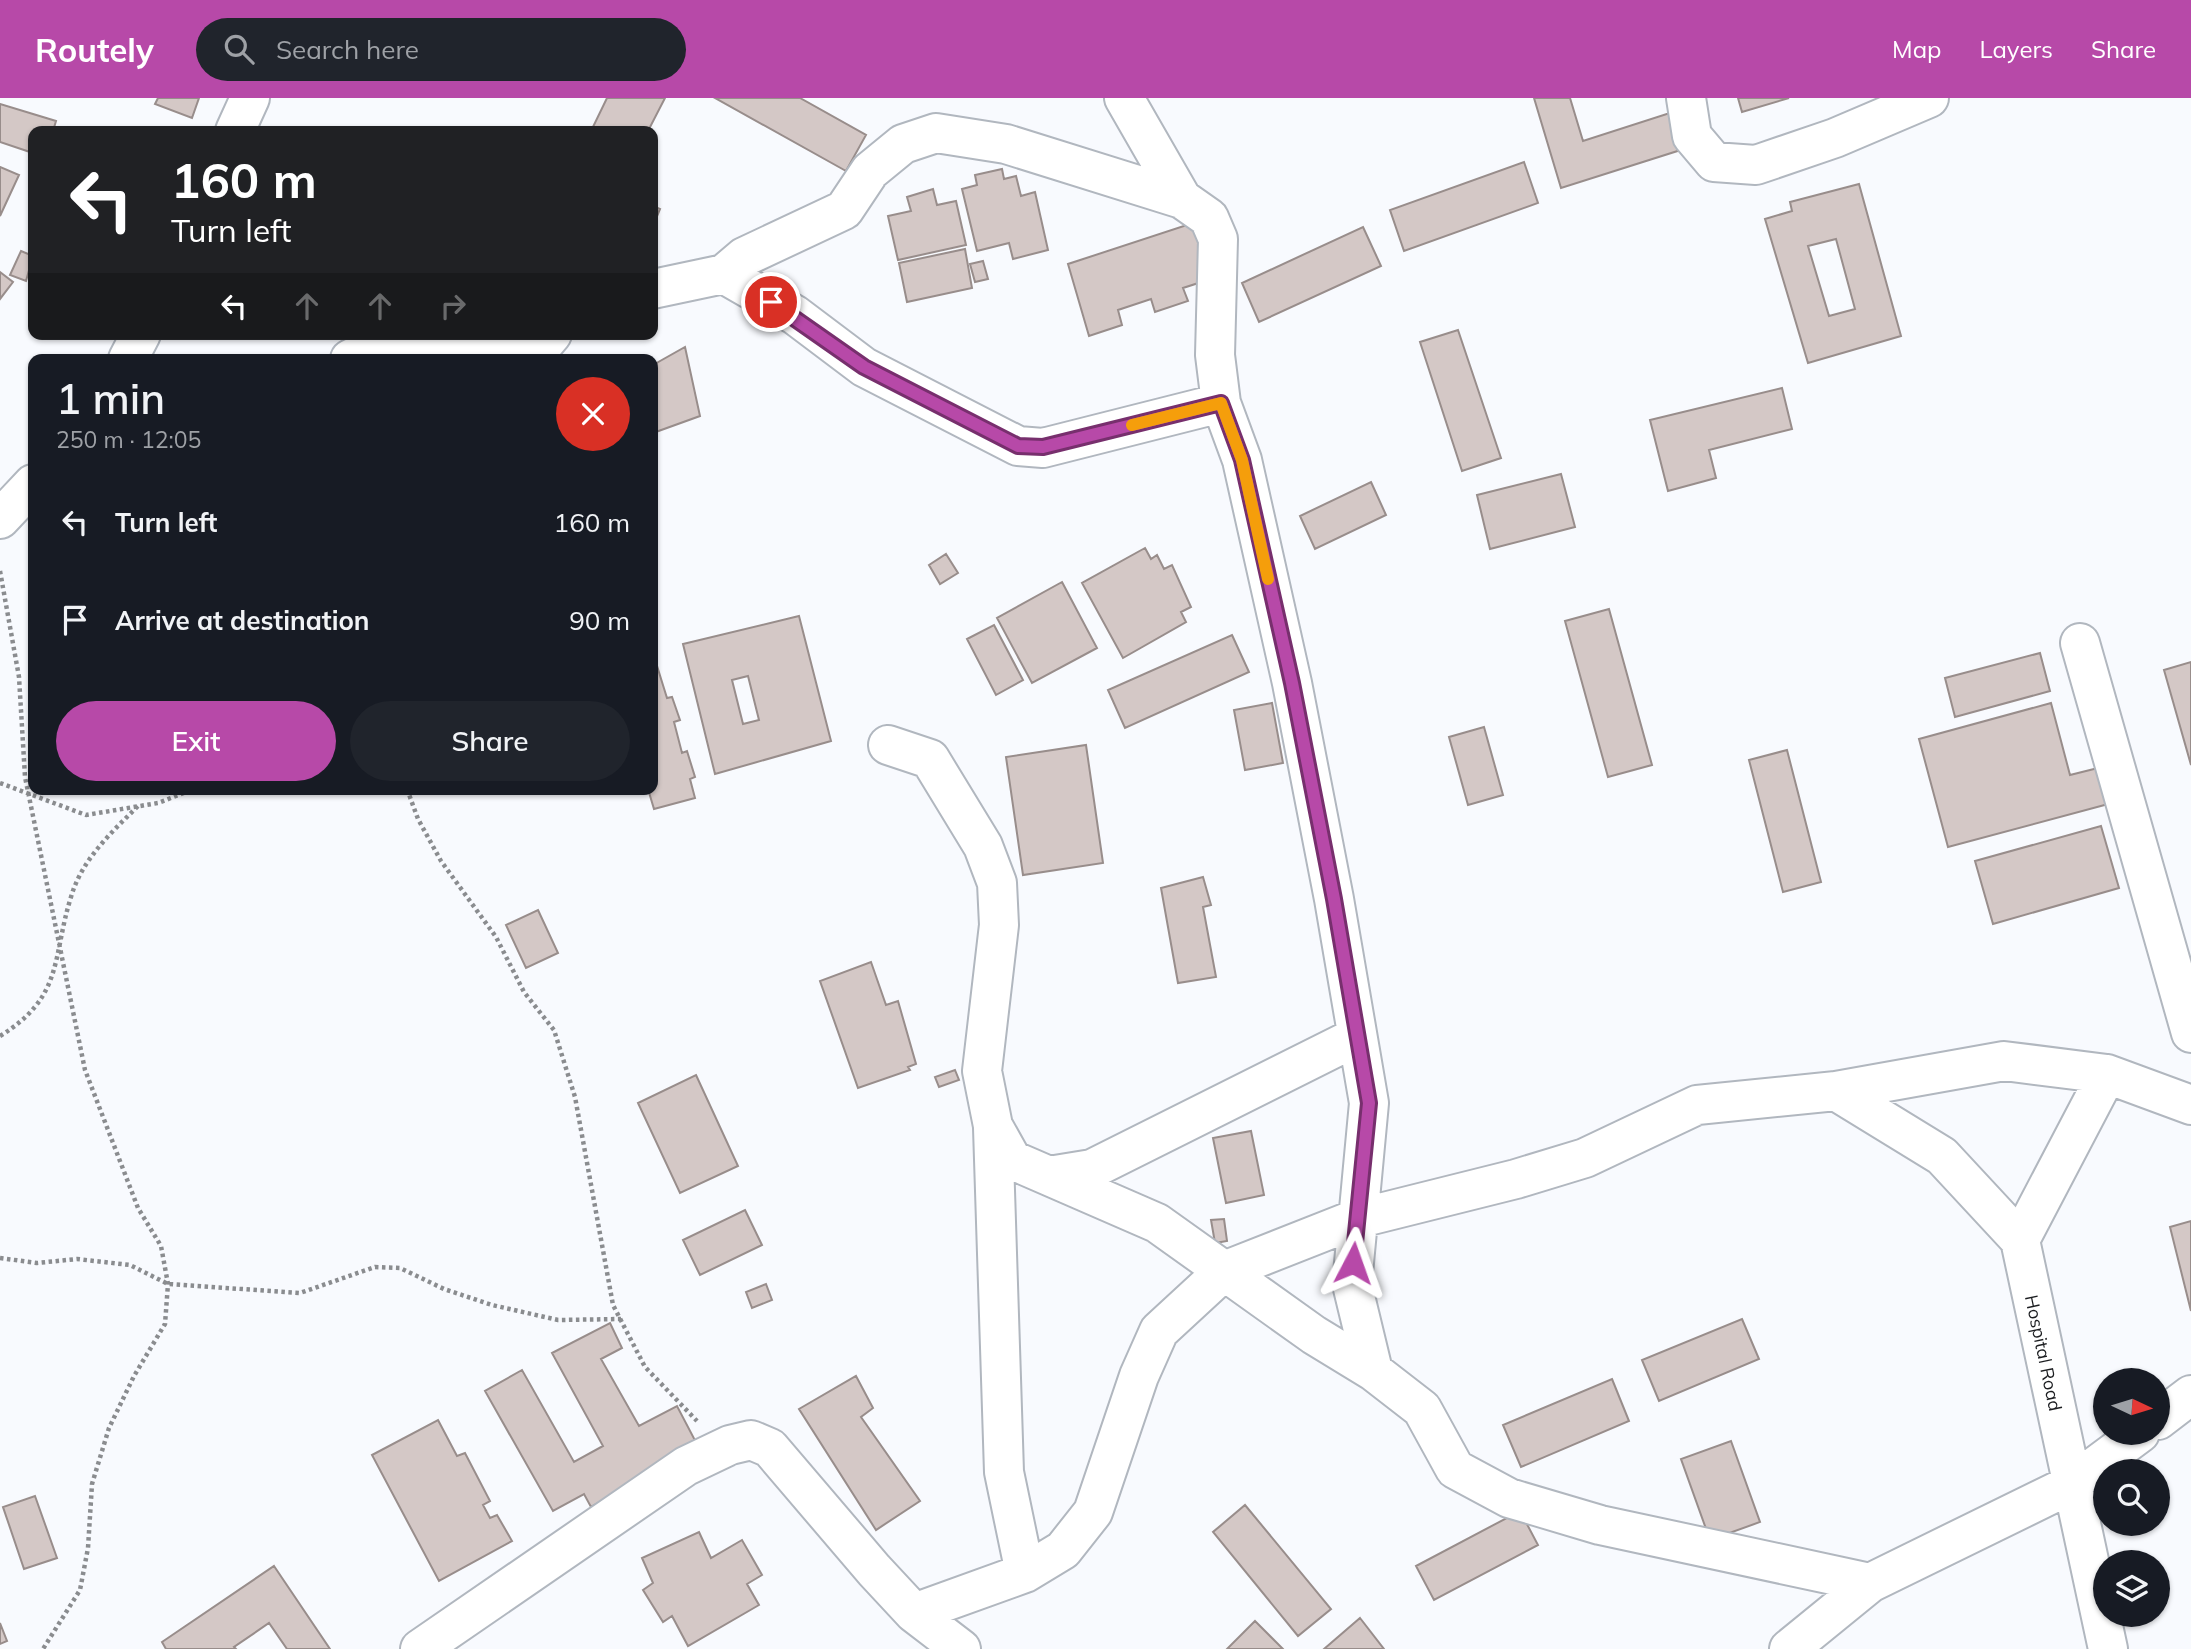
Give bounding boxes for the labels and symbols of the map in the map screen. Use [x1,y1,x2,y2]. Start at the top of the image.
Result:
pin [741,272,801,332]
position arrow [1316,1226,1390,1300]
street label: Hospital Road [2020,1293,2067,1413]
north arrow [2093,1368,2170,1446]

